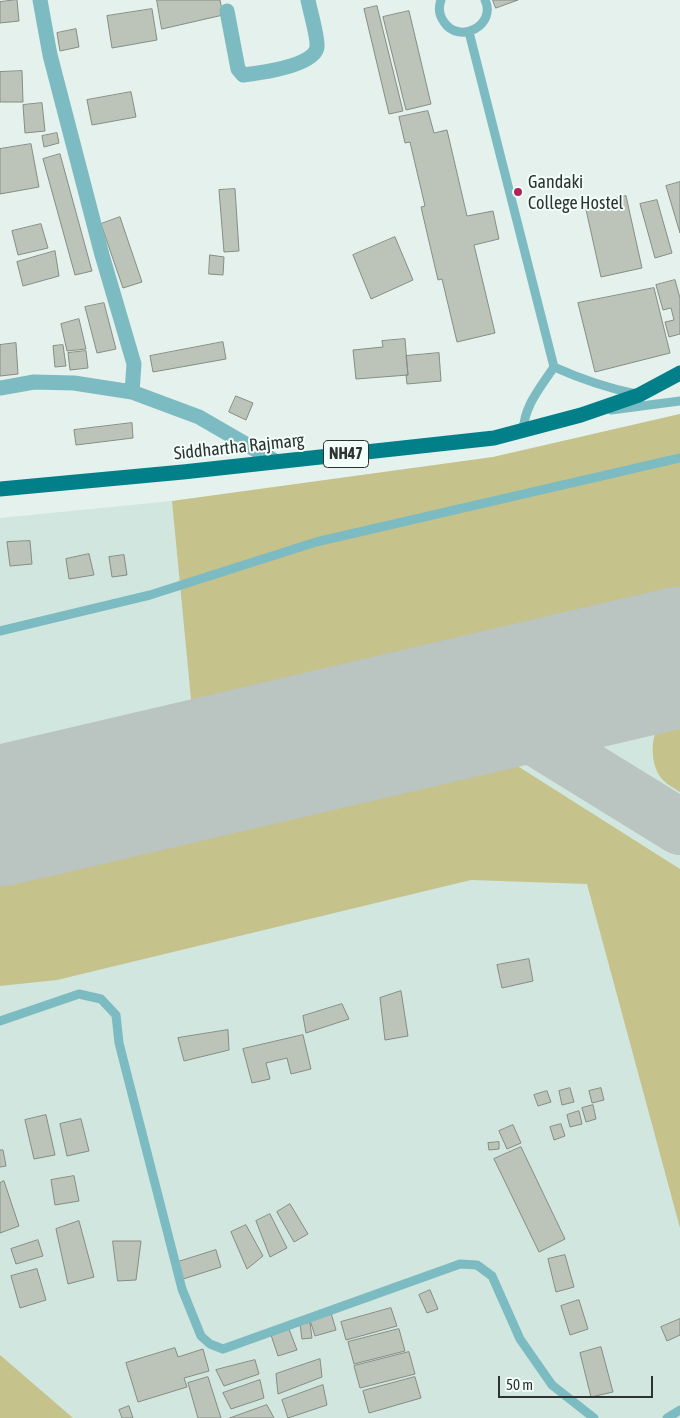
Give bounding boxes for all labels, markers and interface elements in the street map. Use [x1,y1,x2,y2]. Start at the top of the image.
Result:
place label: Gandaki College Hostel [528,171,623,213]
marker: Gandaki College Hostel [512,186,524,198]
street label: Siddhartha Rajmarg [173,429,305,465]
road number: NH47 [324,440,368,468]
scale bar [500,1366,655,1398]
text: 50 m [506,1376,533,1393]

